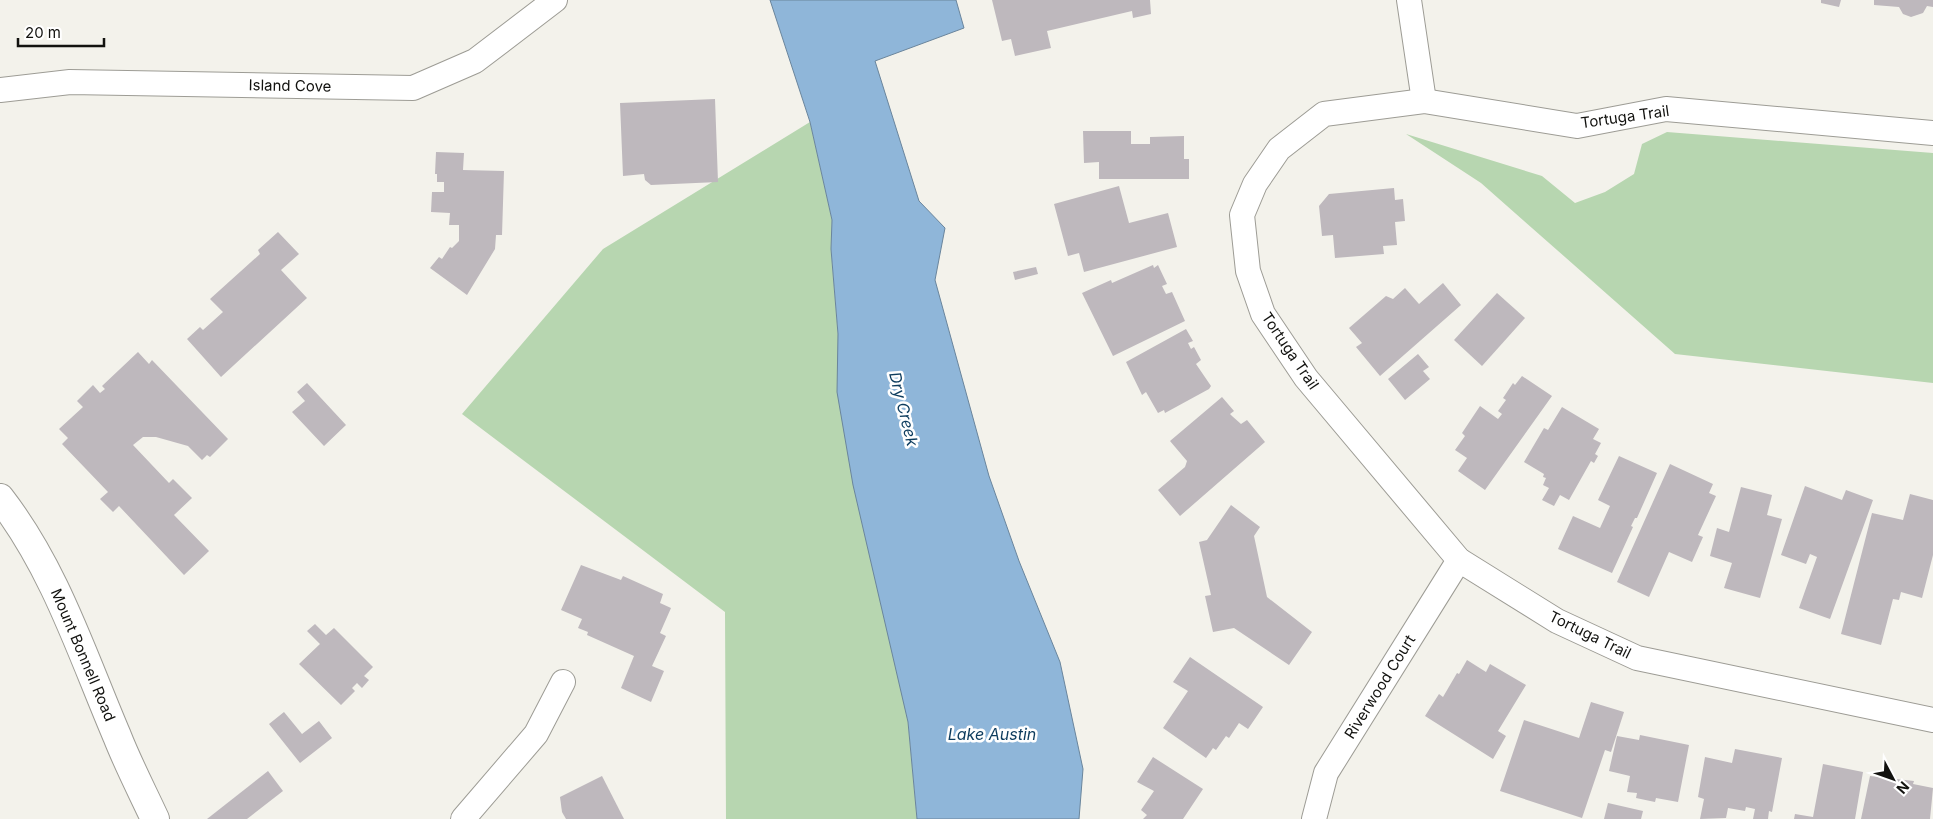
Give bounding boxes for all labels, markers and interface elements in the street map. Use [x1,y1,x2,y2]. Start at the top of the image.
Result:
scale bar [18,15,104,47]
text: 20 m [25,23,61,42]
street label: Island Cove [248,75,332,96]
street label: Tortuga Trail [1579,101,1670,132]
street label: Tortuga Trail [1258,308,1323,393]
water label: Dry Creek [885,370,923,448]
street label: Mount Bonnell Road [47,586,120,724]
street label: Tortuga Trail [1546,606,1634,663]
street label: Riverwood Court [1340,631,1419,742]
water label: Lake Austin [948,724,1036,744]
north arrow [1868,754,1918,804]
text: N [1893,778,1913,797]

